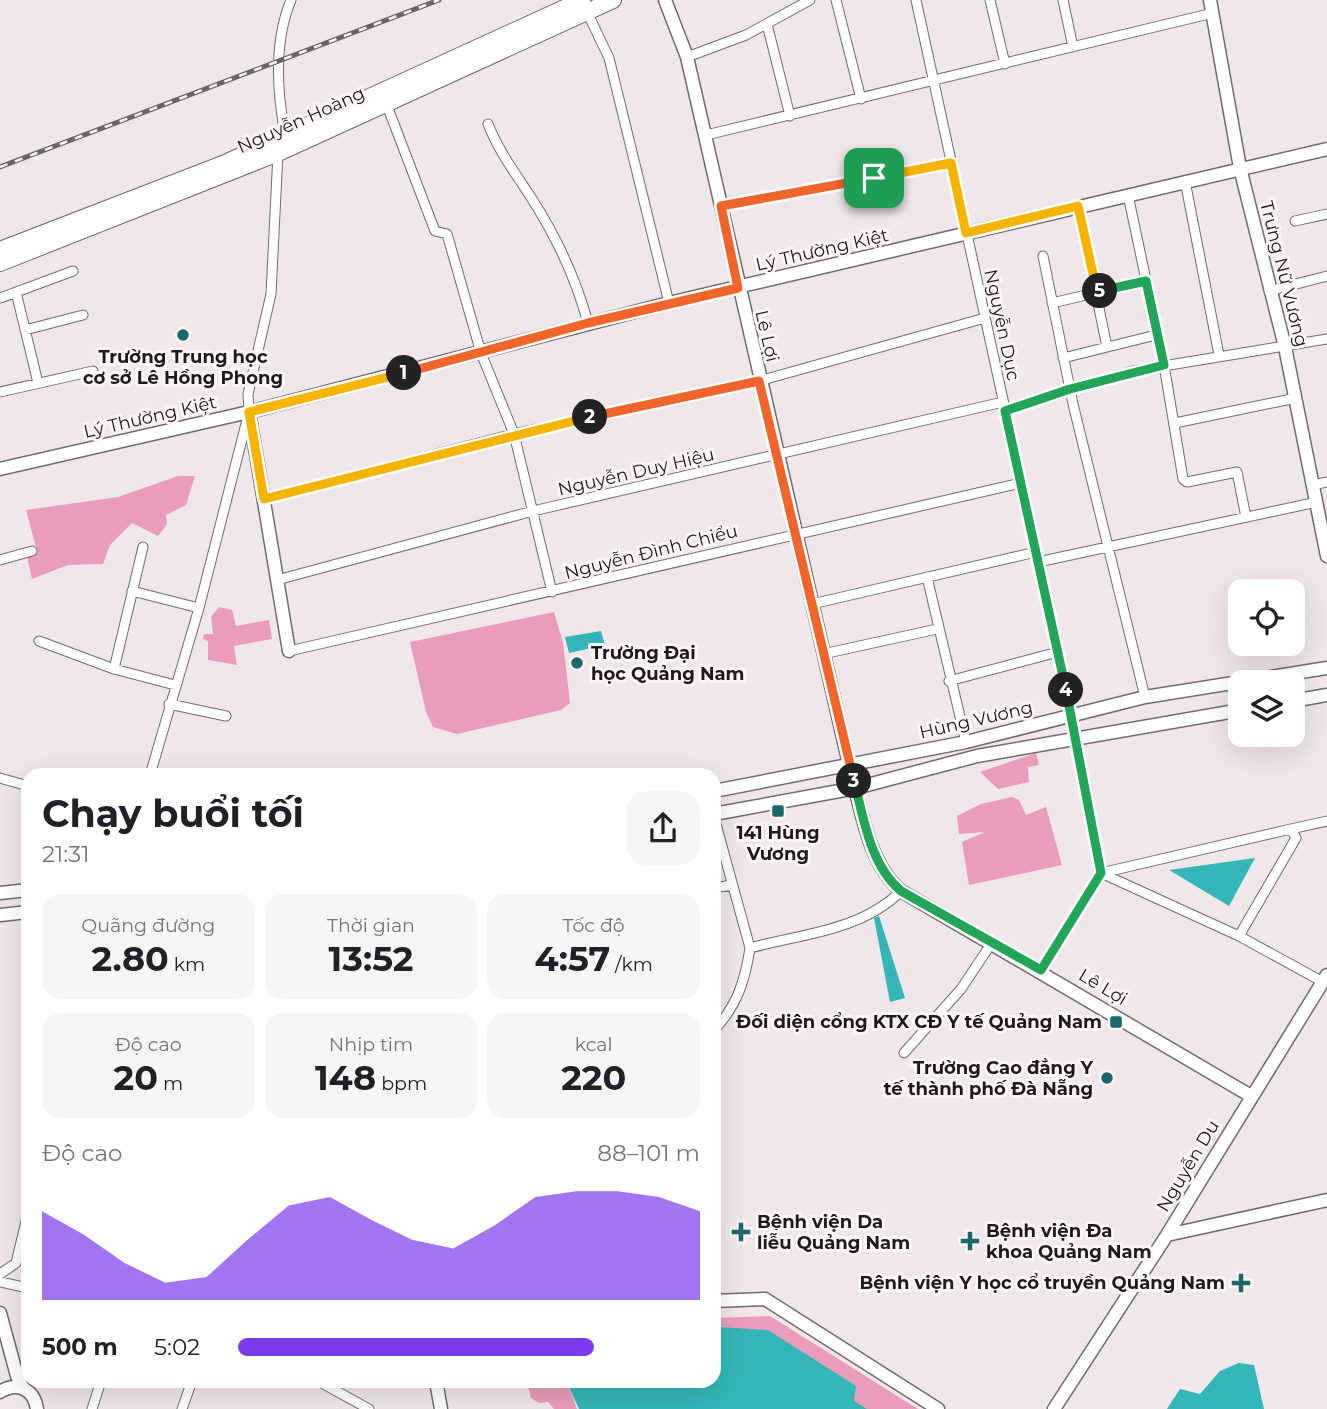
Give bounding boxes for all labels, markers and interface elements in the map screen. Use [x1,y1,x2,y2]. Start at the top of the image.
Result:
street label: Nguyễn Hoàng [234,82,368,158]
pin [844,148,904,208]
icon: arrive [855,159,893,197]
street label: Trưng Nữ Vương [1255,199,1313,349]
street label: Lý Thường Kiệt [753,224,891,276]
street label: Nguyễn Dục [979,267,1025,383]
pin: 5 [1082,274,1118,308]
text: 5 [1094,279,1105,302]
street label: Lê Lợi [750,308,784,364]
marker: Trường Trung học cơ sở Lê Hồng Phong [175,327,191,343]
place label: Trường Trung học cơ sở Lê Hồng Phong [83,346,283,389]
pin: 1 [386,356,422,390]
text: 1 [400,361,407,384]
street label: Lý Thường Kiệt [81,391,219,443]
pin: 2 [572,400,608,434]
text: 2 [584,405,595,428]
street label: Nguyễn Duy Hiệu [556,443,716,501]
street label: Nguyễn Đình Chiểu [562,520,740,584]
map controls [1228,579,1305,747]
button: locate [1228,579,1305,656]
place label: Trường Đại học Quảng Nam [591,642,744,685]
marker: Trường Đại học Quảng Nam [569,655,585,671]
button: layers [1228,670,1305,747]
pin: 4 [1048,672,1084,708]
text: 4 [1059,678,1072,701]
street label: Hùng Vương [917,696,1035,744]
pin: 3 [836,764,872,798]
text: 3 [848,769,859,792]
text: Chạy buổi tối [42,790,304,837]
button: share [626,791,700,865]
marker: 141 Hùng Vương [770,803,786,819]
place label: 141 Hùng Vương [736,822,820,865]
text: 21:31 [42,840,90,868]
text: Quãng đường [81,914,215,937]
text: Thời gian [327,914,415,937]
text: Tốc độ [563,914,625,937]
text: 2.80 [91,937,169,980]
text: 13:52 [329,937,413,980]
text: 4:57 [534,937,610,980]
text: km [169,953,205,976]
text: /km [610,953,653,976]
street label: Lê Lợi [1075,964,1131,1010]
place label: Đối diện cổng KTX CĐ Y tế Quảng Nam [736,1011,1102,1033]
marker: Đối diện cổng KTX CĐ Y tế Quảng Nam [1108,1014,1124,1030]
text: Độ cao [115,1033,182,1056]
text: Nhịp tim [329,1033,413,1056]
text: kcal [575,1033,613,1056]
text: 20 [114,1056,158,1099]
text: 148 [315,1056,376,1099]
text: 220 [561,1056,626,1099]
place label: Trường Cao đẳng Y tế thành phố Đà Nẵng [884,1057,1094,1100]
marker: Trường Cao đẳng Y tế thành phố Đà Nẵng [1099,1070,1115,1086]
text: m [158,1072,183,1095]
text: bpm [376,1072,427,1095]
street label: Nguyễn Du [1152,1116,1224,1216]
text: Độ cao [42,1139,123,1167]
text: 88–101 m [597,1139,700,1167]
place label: Bệnh viện Da liễu Quảng Nam [757,1211,910,1254]
place label: Bệnh viện Đa khoa Quảng Nam [986,1220,1152,1263]
marker: Bệnh viện Da liễu Quảng Nam [731,1222,751,1242]
marker: Bệnh viện Đa khoa Quảng Nam [960,1231,980,1251]
place label: Bệnh viện Y học cổ truyền Quảng Nam [859,1272,1225,1294]
marker: Bệnh viện Y học cổ truyền Quảng Nam [1231,1273,1251,1293]
text: 500 m [42,1333,118,1361]
text: 5:02 [154,1333,200,1361]

